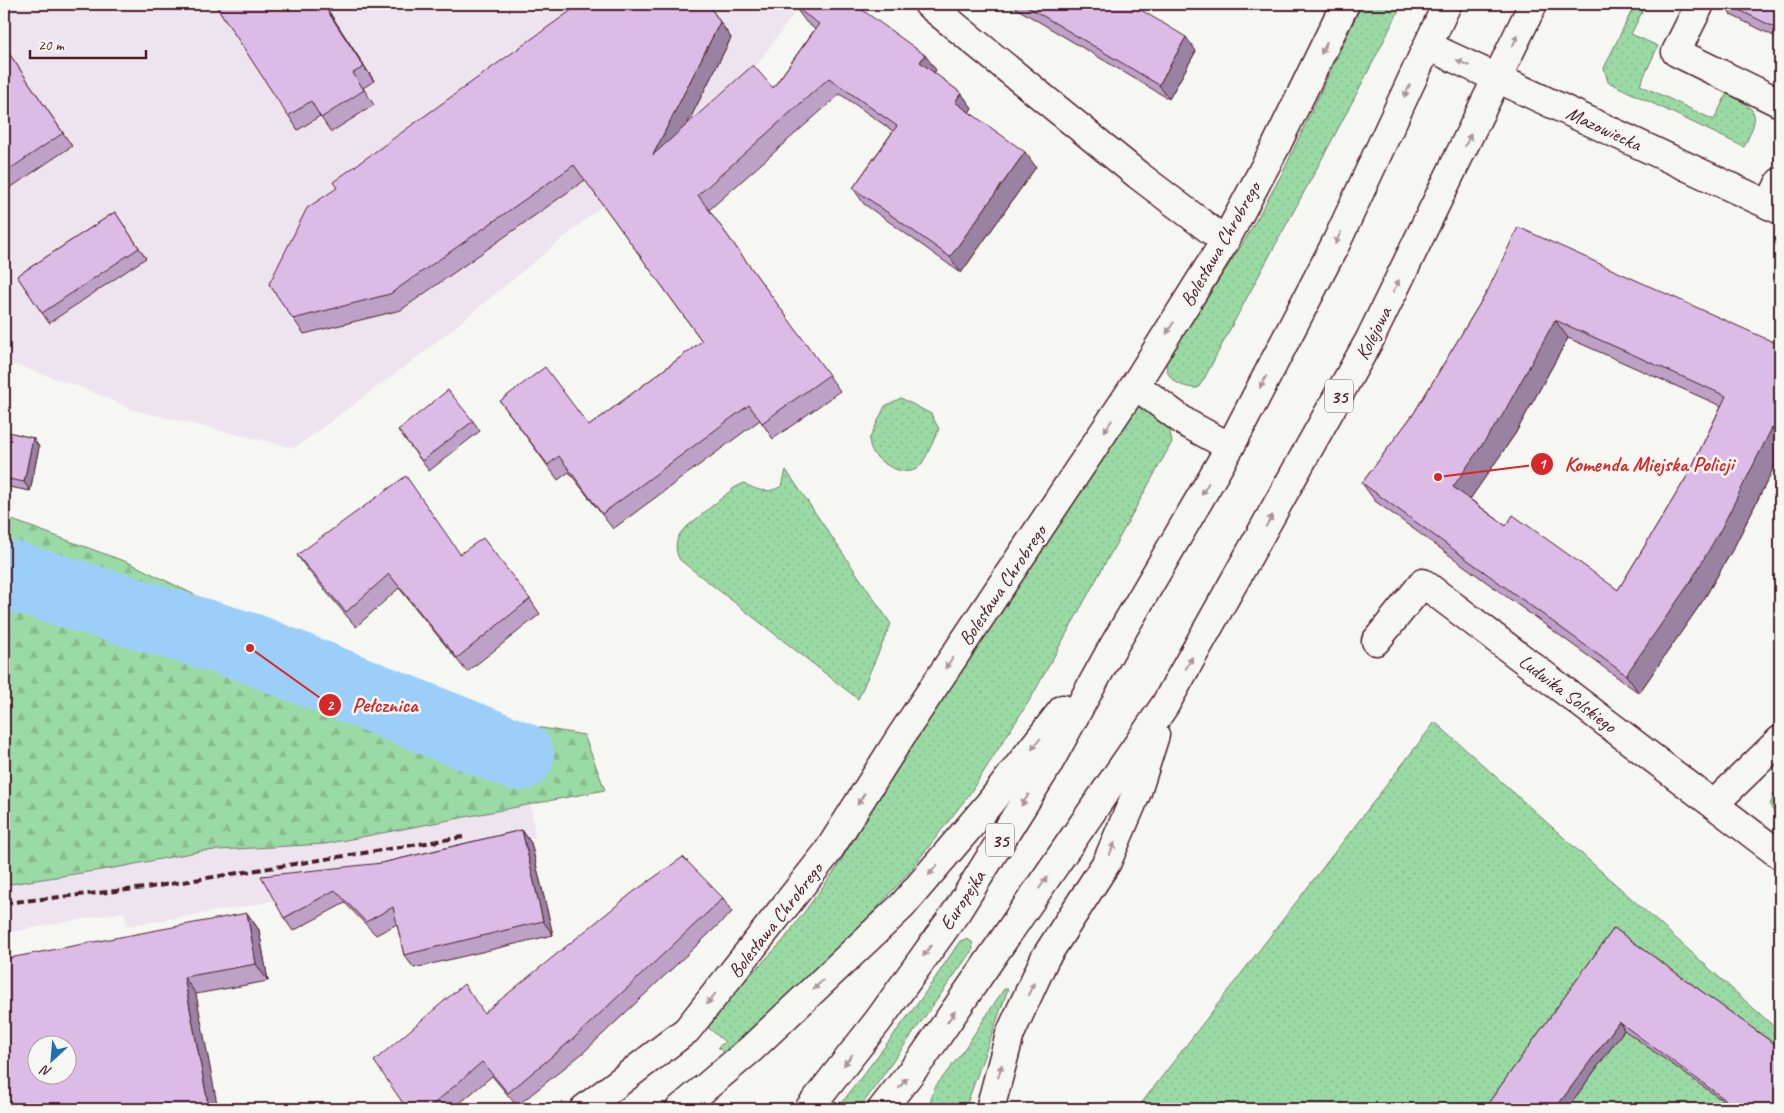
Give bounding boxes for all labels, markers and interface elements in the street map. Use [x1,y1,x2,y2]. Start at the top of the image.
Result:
scale bar [30,28,146,60]
one-way arrow [1512,34,1520,48]
text: 20 m [38,36,65,55]
one-way arrow [1320,40,1328,55]
one-way arrow [1456,58,1470,66]
one-way arrow [1403,83,1412,98]
street label: Mazowiecka [1562,100,1647,157]
one-way arrow [1464,133,1472,147]
street label: Bolesława Chrobrego [1175,176,1267,311]
one-way arrow [1334,231,1342,245]
one-way arrow [1393,279,1401,293]
street label: Kolejowa [1350,301,1398,364]
one-way arrow [1166,321,1175,334]
one-way arrow [1259,375,1267,389]
road number: 35 [1325,380,1353,412]
one-way arrow [1103,419,1113,433]
callout: Komenda Miejska Policji [1530,446,1744,482]
text: Komenda Miejska Policji [1564,451,1736,477]
text: 1 [1539,455,1548,474]
one-way arrow [1201,481,1209,496]
one-way arrow [1264,514,1273,528]
street label: Bolesława Chrobrego [953,519,1053,650]
street label: Ludwika Solskiego [1514,649,1622,739]
one-way arrow [1185,655,1193,670]
one-way arrow [944,656,954,670]
callout: Pełcznica [318,687,428,723]
text: Pełcznica [352,692,419,718]
text: 2 [327,696,335,715]
one-way arrow [1030,737,1041,750]
one-way arrow [856,793,866,806]
one-way arrow [1021,794,1030,807]
road number: 35 [986,824,1014,856]
one-way arrow [1109,842,1117,856]
street label: Bolesława Chrobrego [723,856,829,983]
one-way arrow [927,863,938,876]
street label: Europejka [934,865,992,935]
one-way arrow [1038,876,1048,890]
one-way arrow [922,944,933,957]
one-way arrow [813,979,825,991]
one-way arrow [1027,982,1035,996]
one-way arrow [706,992,717,1005]
one-way arrow [946,1010,956,1024]
north arrow [28,1036,78,1086]
one-way arrow [842,1053,853,1066]
text: N [37,1061,54,1081]
one-way arrow [996,1064,1004,1079]
one-way arrow [897,1077,908,1090]

